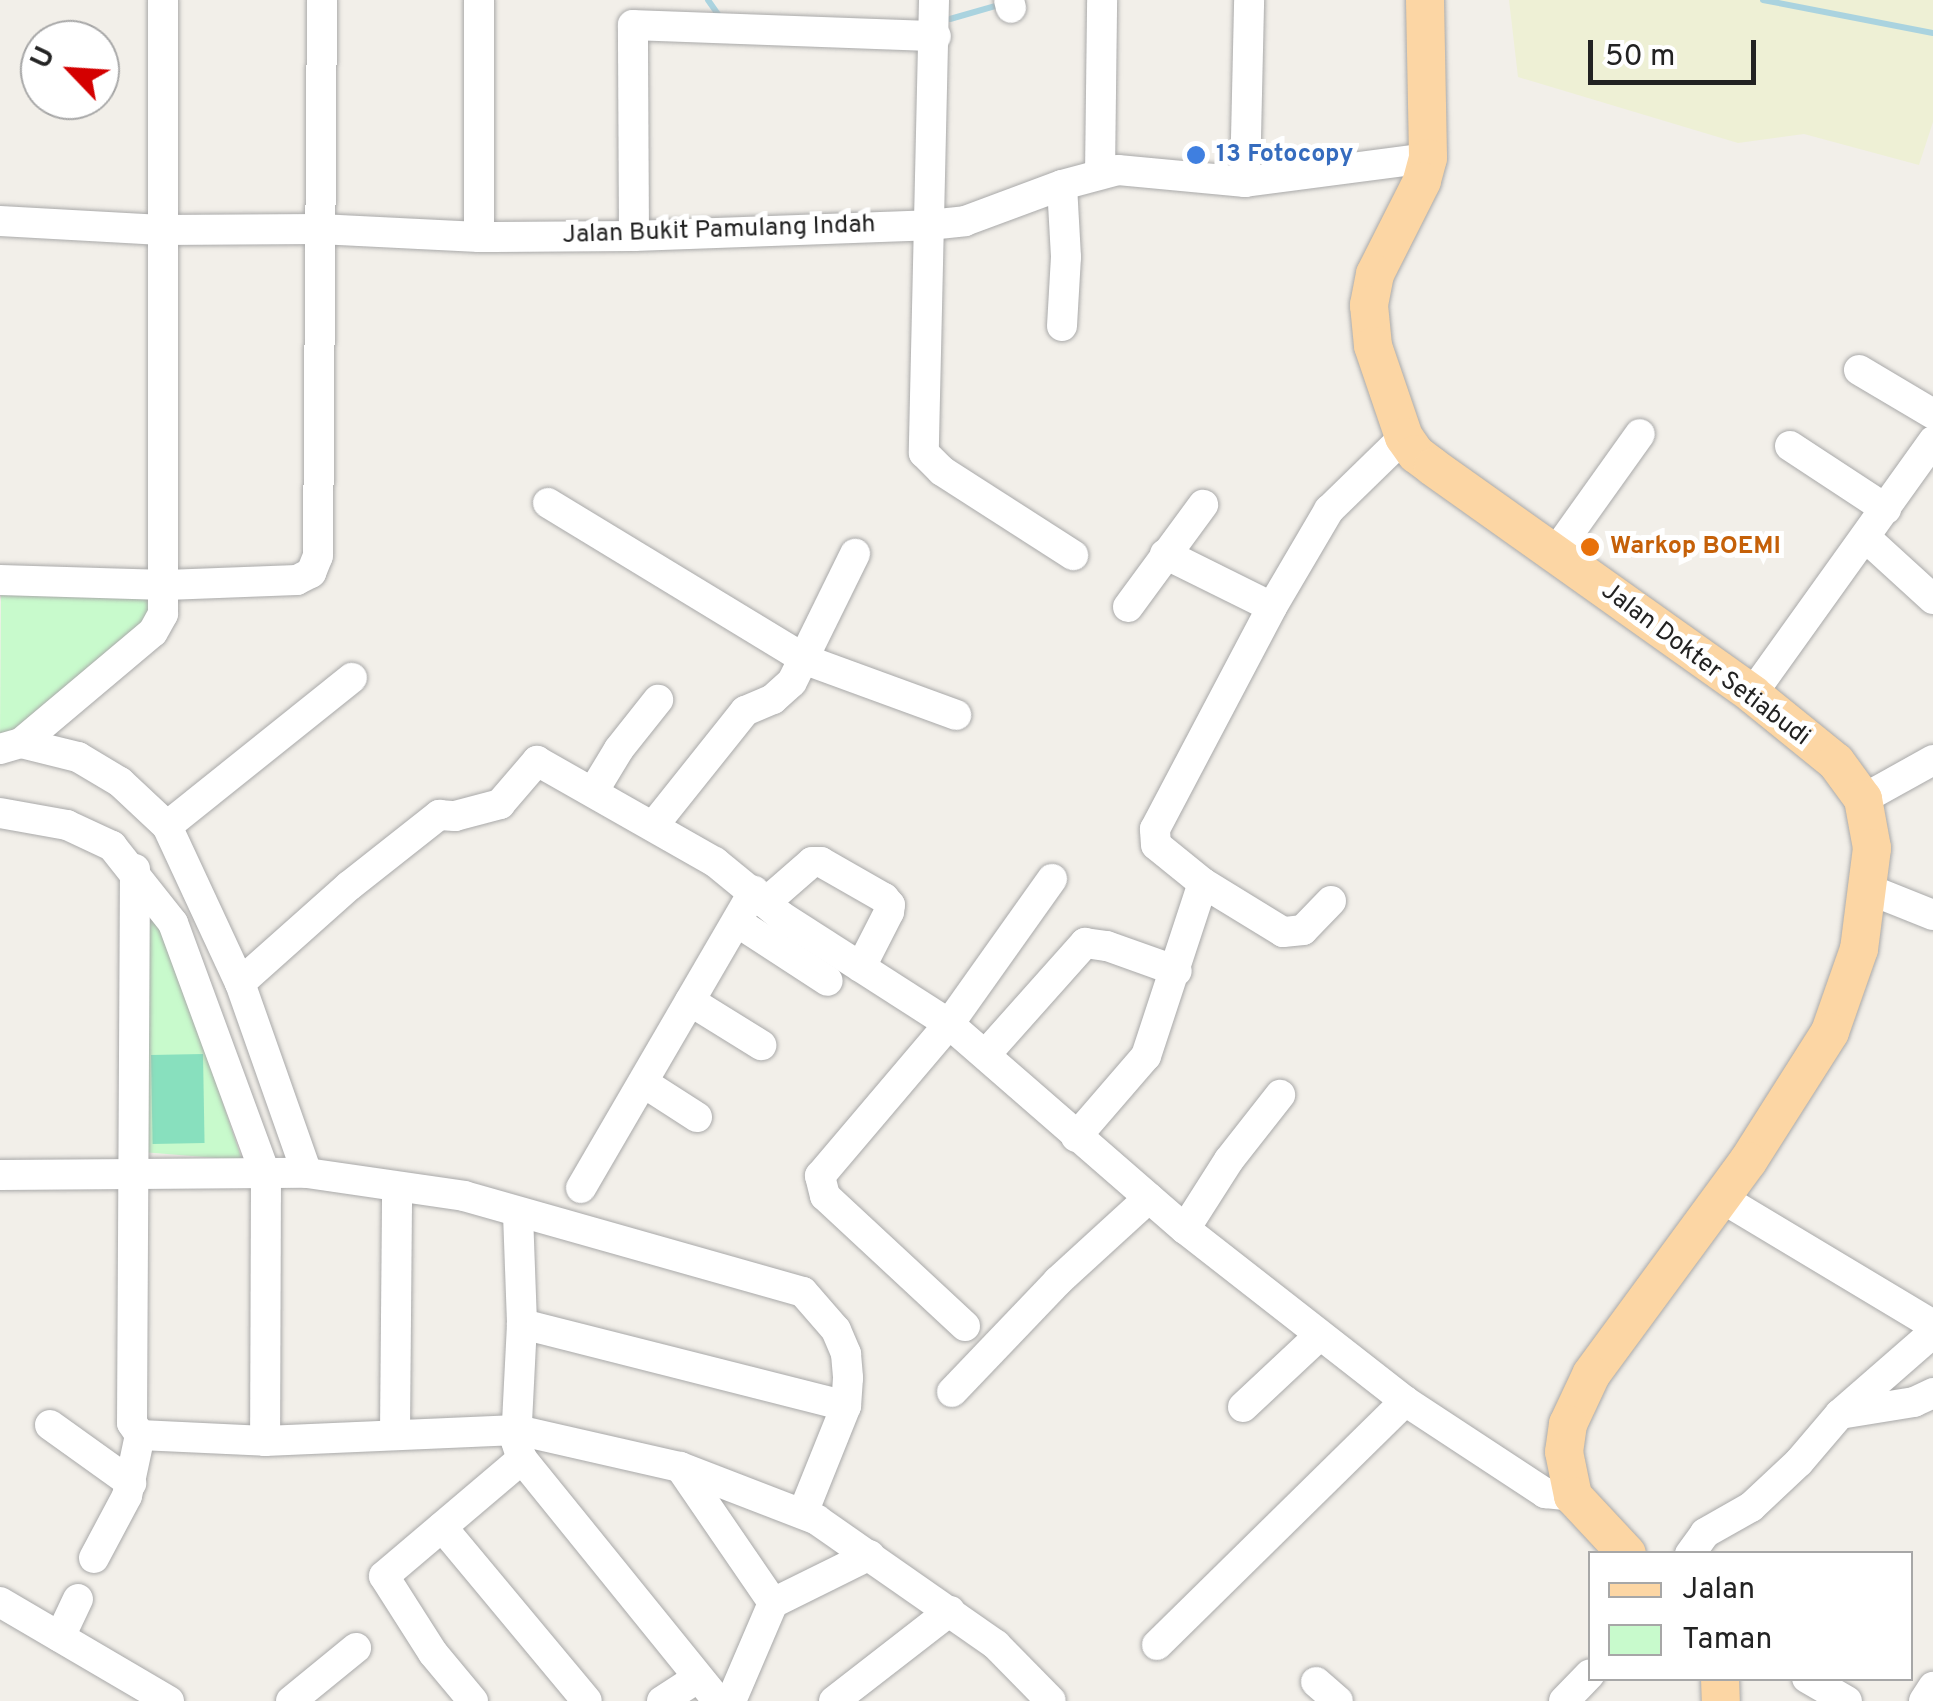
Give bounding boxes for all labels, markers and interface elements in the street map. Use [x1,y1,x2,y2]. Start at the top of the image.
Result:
north arrow [20,20,120,120]
scale bar [1593,20,1760,82]
text: 50 m [1605,39,1675,76]
text: U [24,42,65,75]
place label: 13 Fotocopy [1216,140,1353,170]
marker: 13 Fotocopy [1185,144,1207,166]
street label: Jalan Bukit Pamulang Indah [562,211,876,251]
place label: Warkop BOEMI [1610,532,1781,562]
marker: Warkop BOEMI [1579,536,1601,558]
street label: Jalan Dokter Setiabudi [1595,577,1815,753]
legend [1588,1551,1913,1681]
text: Jalan [1682,1572,1755,1609]
text: Taman [1682,1622,1772,1659]

